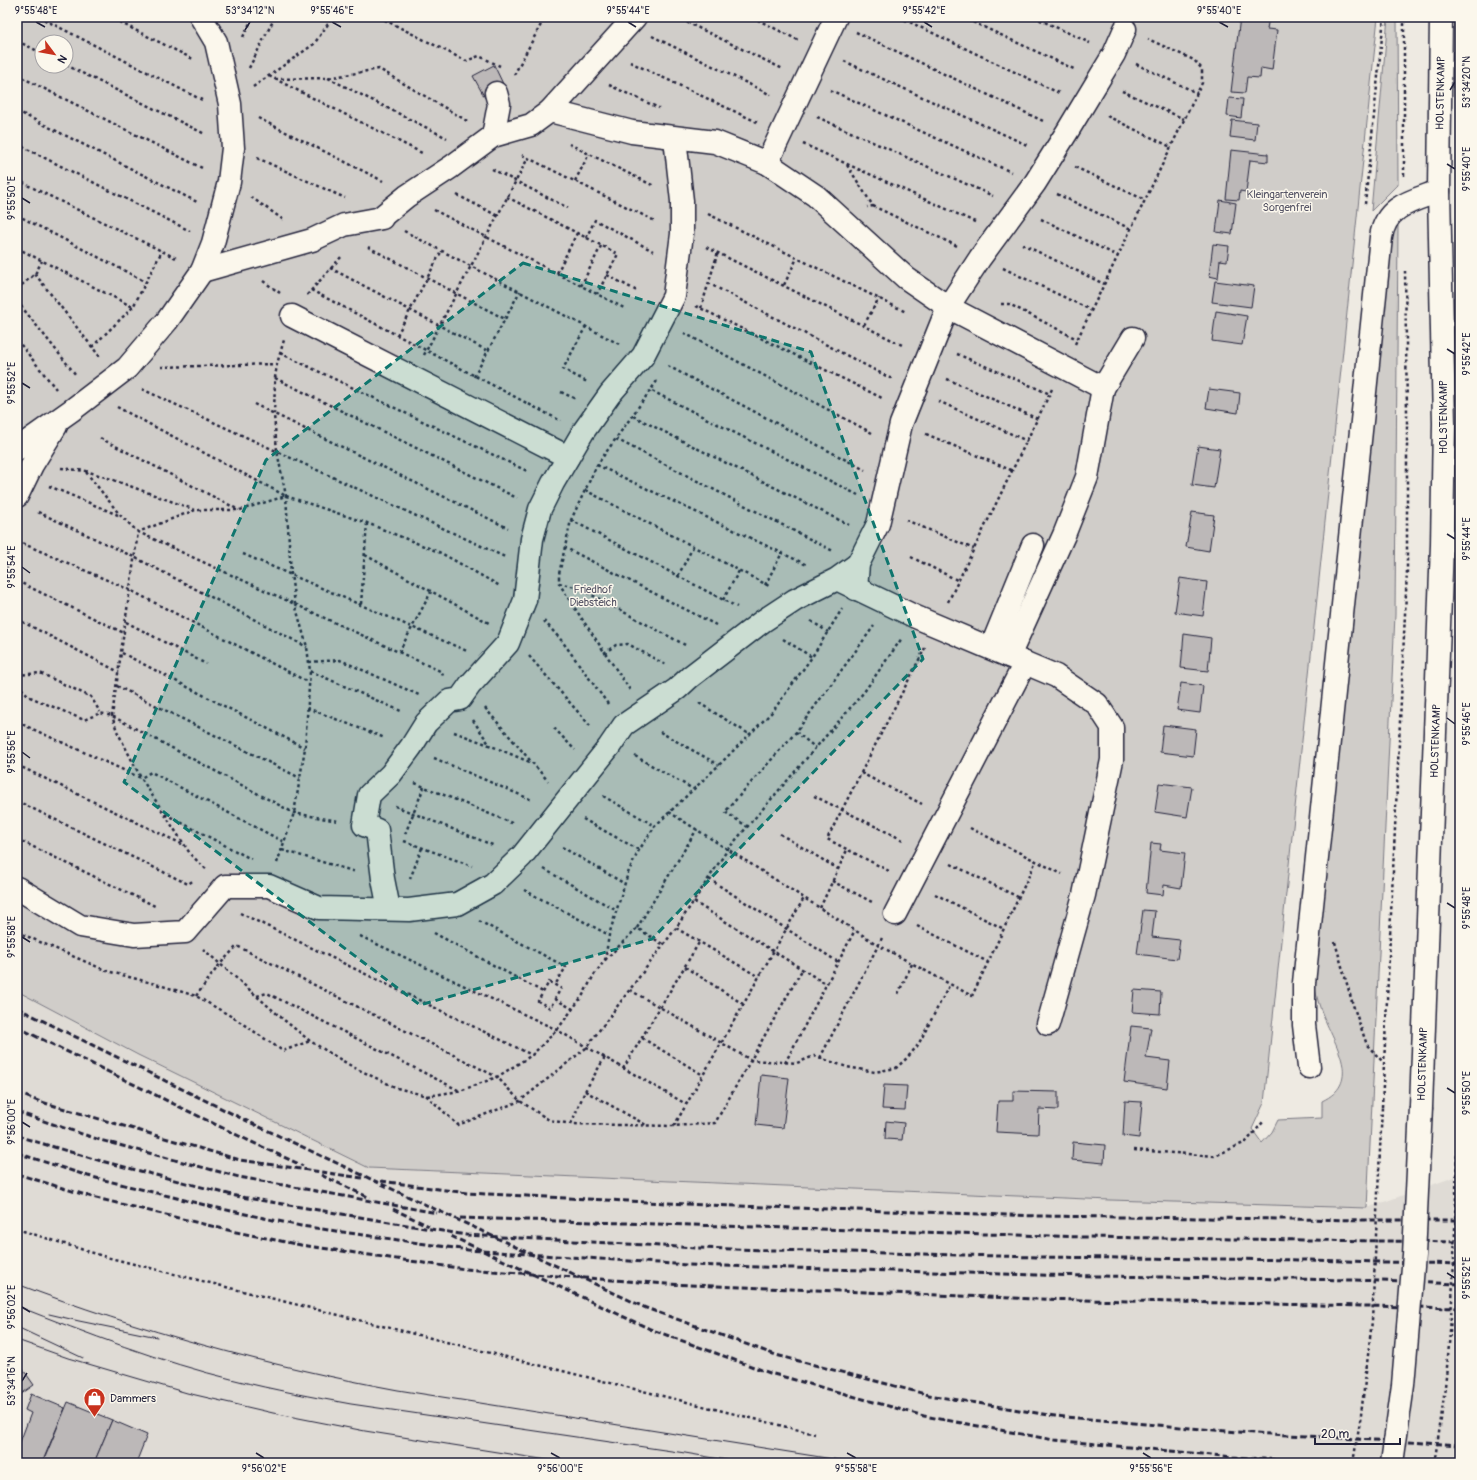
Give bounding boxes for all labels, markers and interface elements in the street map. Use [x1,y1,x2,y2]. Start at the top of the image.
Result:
text: 9°55'48"E [15,5,57,17]
text: 53°34'12"N [225,5,275,17]
text: 9°55'46"E [310,5,354,17]
text: 9°55'44"E [606,5,650,17]
text: 9°55'42"E [903,5,946,17]
text: 9°55'40"E [1197,5,1241,17]
north arrow [34,34,74,74]
text: N [54,52,70,66]
street label: HOLSTENKAMP [1433,56,1448,130]
text: 53°34'20"N [1461,56,1473,108]
text: 9°55'40"E [1461,147,1473,191]
text: 9°55'50"E [6,176,18,220]
park label: Kleingartenverein Sorgenfrei [1247,188,1327,214]
text: 9°55'42"E [1461,333,1473,376]
text: 9°55'52"E [6,362,18,404]
street label: HOLSTENKAMP [1437,380,1450,454]
text: 9°55'44"E [1461,517,1473,561]
text: 9°55'54"E [6,546,18,588]
park label: Friedhof Diebsteich [569,583,617,609]
text: 9°55'46"E [1461,702,1473,746]
street label: HOLSTENKAMP [1428,704,1443,778]
text: 9°55'56"E [6,731,18,773]
text: 9°55'48"E [1461,887,1473,929]
text: 9°55'58"E [6,916,18,958]
street label: HOLSTENKAMP [1415,1027,1430,1101]
text: 9°55'50"E [1461,1071,1473,1115]
text: 9°56'00"E [6,1099,18,1145]
text: 9°55'52"E [1461,1257,1473,1299]
text: 9°56'02"E [6,1285,18,1329]
text: 53°34'16"N [6,1356,18,1406]
shop icon: Dammers [82,1385,108,1418]
place label: Dammers [110,1392,156,1405]
scale bar [1315,1420,1400,1446]
text: 20 m [1321,1427,1350,1442]
text: 9°56'02"E [242,1463,286,1475]
text: 9°56'00"E [537,1463,583,1475]
text: 9°55'58"E [835,1463,877,1475]
text: 9°55'56"E [1130,1463,1172,1475]

